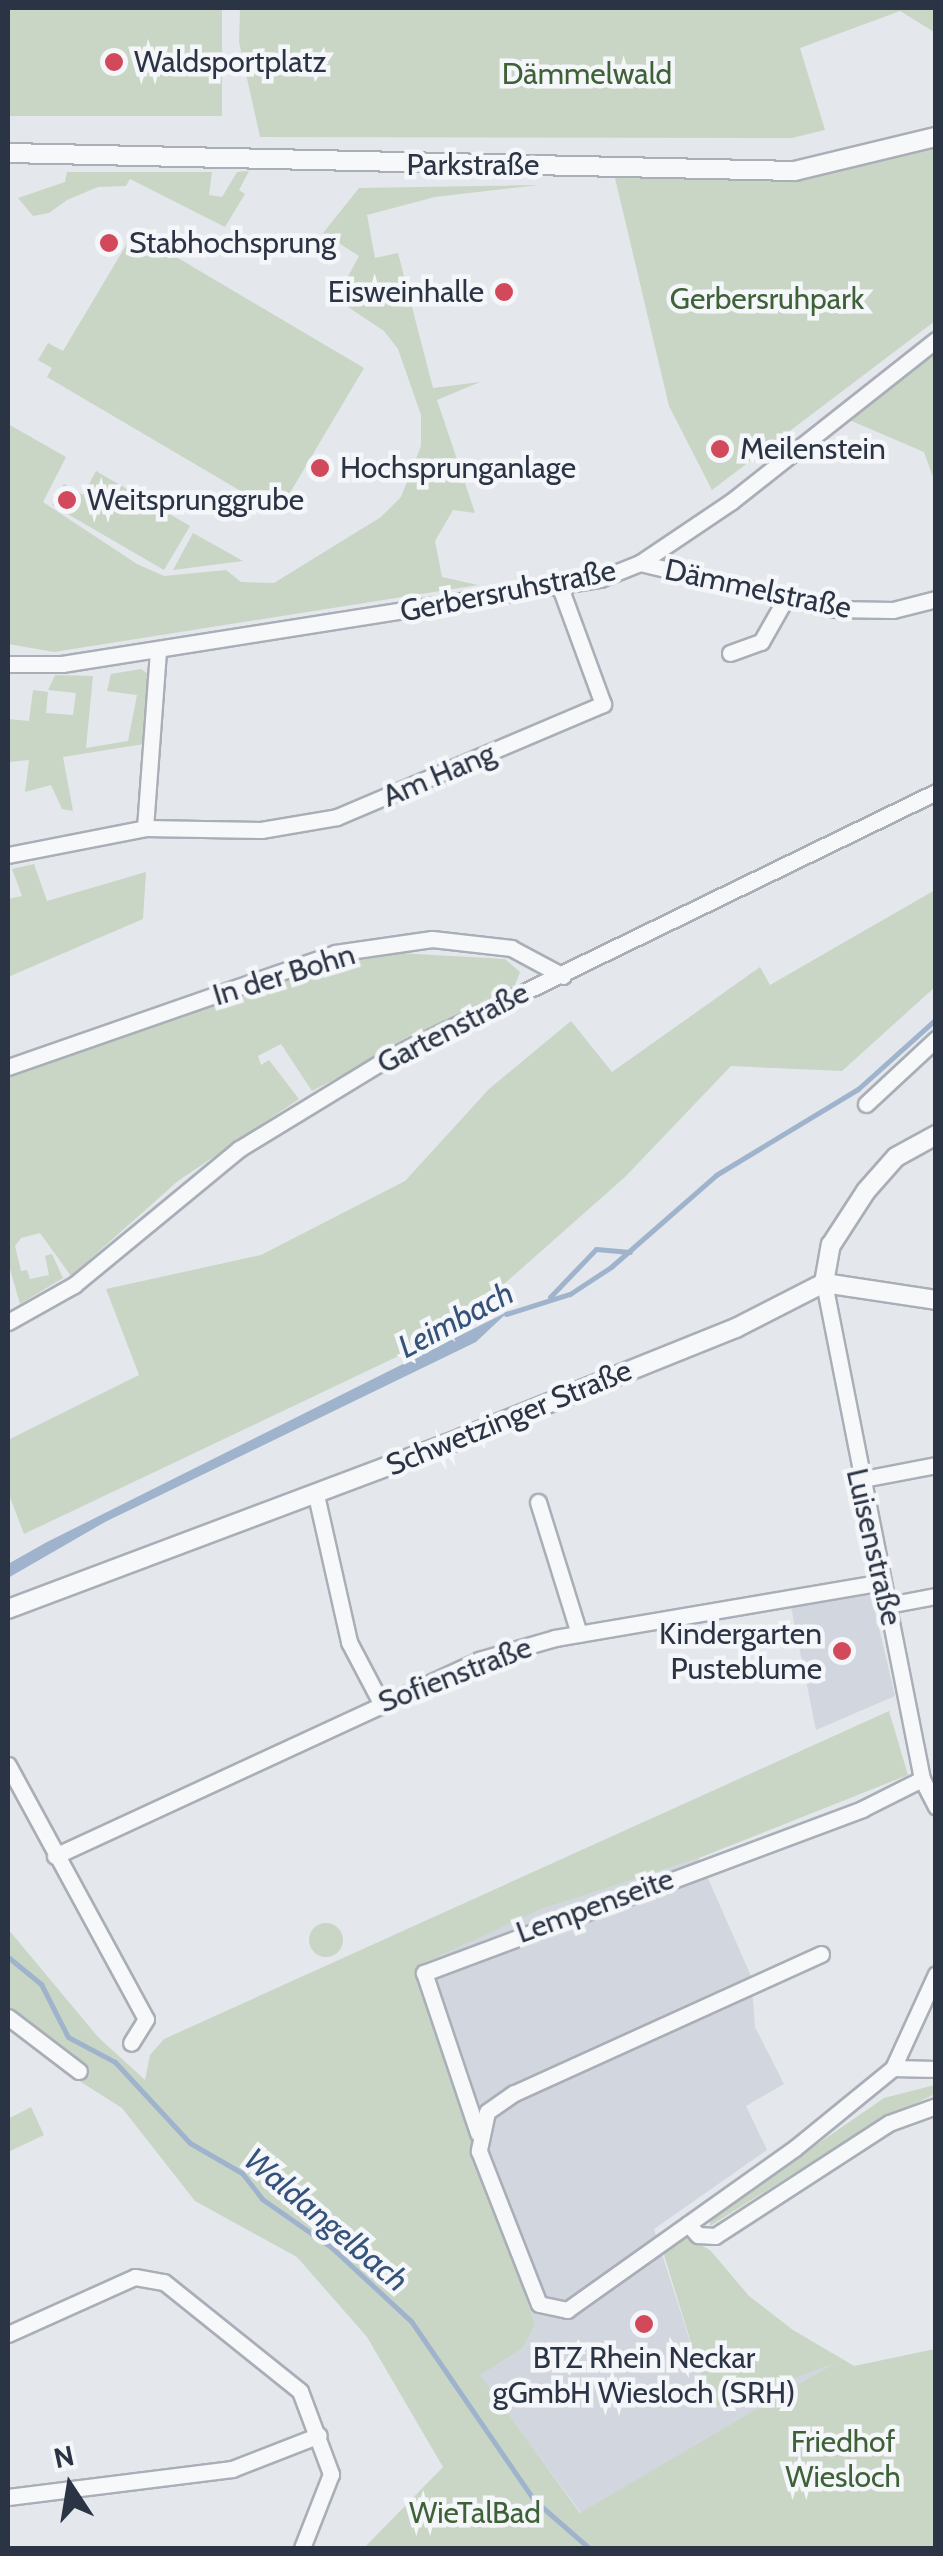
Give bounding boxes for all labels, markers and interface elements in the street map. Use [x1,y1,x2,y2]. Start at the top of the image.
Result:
place label: Waldsportplatz [134,44,327,80]
marker: Waldsportplatz [103,51,125,73]
park label: Dämmelwald [502,56,672,92]
street label: Parkstraße [407,147,539,183]
place label: Stabhochsprung [129,225,336,261]
marker: Stabhochsprung [98,232,120,254]
place label: Eisweinhalle [328,274,484,310]
marker: Eisweinhalle [493,281,515,303]
park label: Gerbersruhpark [670,281,864,317]
place label: Meilenstein [740,431,886,467]
marker: Meilenstein [709,438,731,460]
place label: Hochsprunganlage [340,450,576,486]
marker: Hochsprunganlage [309,457,331,479]
place label: Weitsprunggrube [87,482,304,518]
marker: Weitsprunggrube [56,489,78,511]
street label: Gerbersruhstraße [397,552,619,630]
street label: Dämmelstraße [661,552,855,626]
street label: Am Hang [377,735,501,815]
street label: In der Bohn [209,936,359,1014]
street label: Gartenstraße [371,975,535,1081]
water label: Leimbach [392,1274,520,1366]
street label: Schwetzinger Straße [381,1352,637,1484]
street label: Luisenstraße [838,1465,910,1629]
place label: Kindergarten Pusteblume [659,1616,822,1686]
street label: Sofienstraße [373,1629,537,1721]
marker: Kindergarten Pusteblume [831,1640,853,1662]
street label: Lempenseite [511,1861,679,1951]
water label: Waldangelbach [236,2140,416,2300]
marker: BTZ Rhein Neckar gGmbH Wiesloch (SRH) [633,2313,655,2335]
place label: BTZ Rhein Neckar gGmbH Wiesloch (SRH) [493,2340,795,2410]
park label: Friedhof Wiesloch [785,2424,901,2494]
north arrow [20,2436,120,2536]
text: N [51,2438,77,2475]
park label: WieTalBad [409,2495,541,2531]

